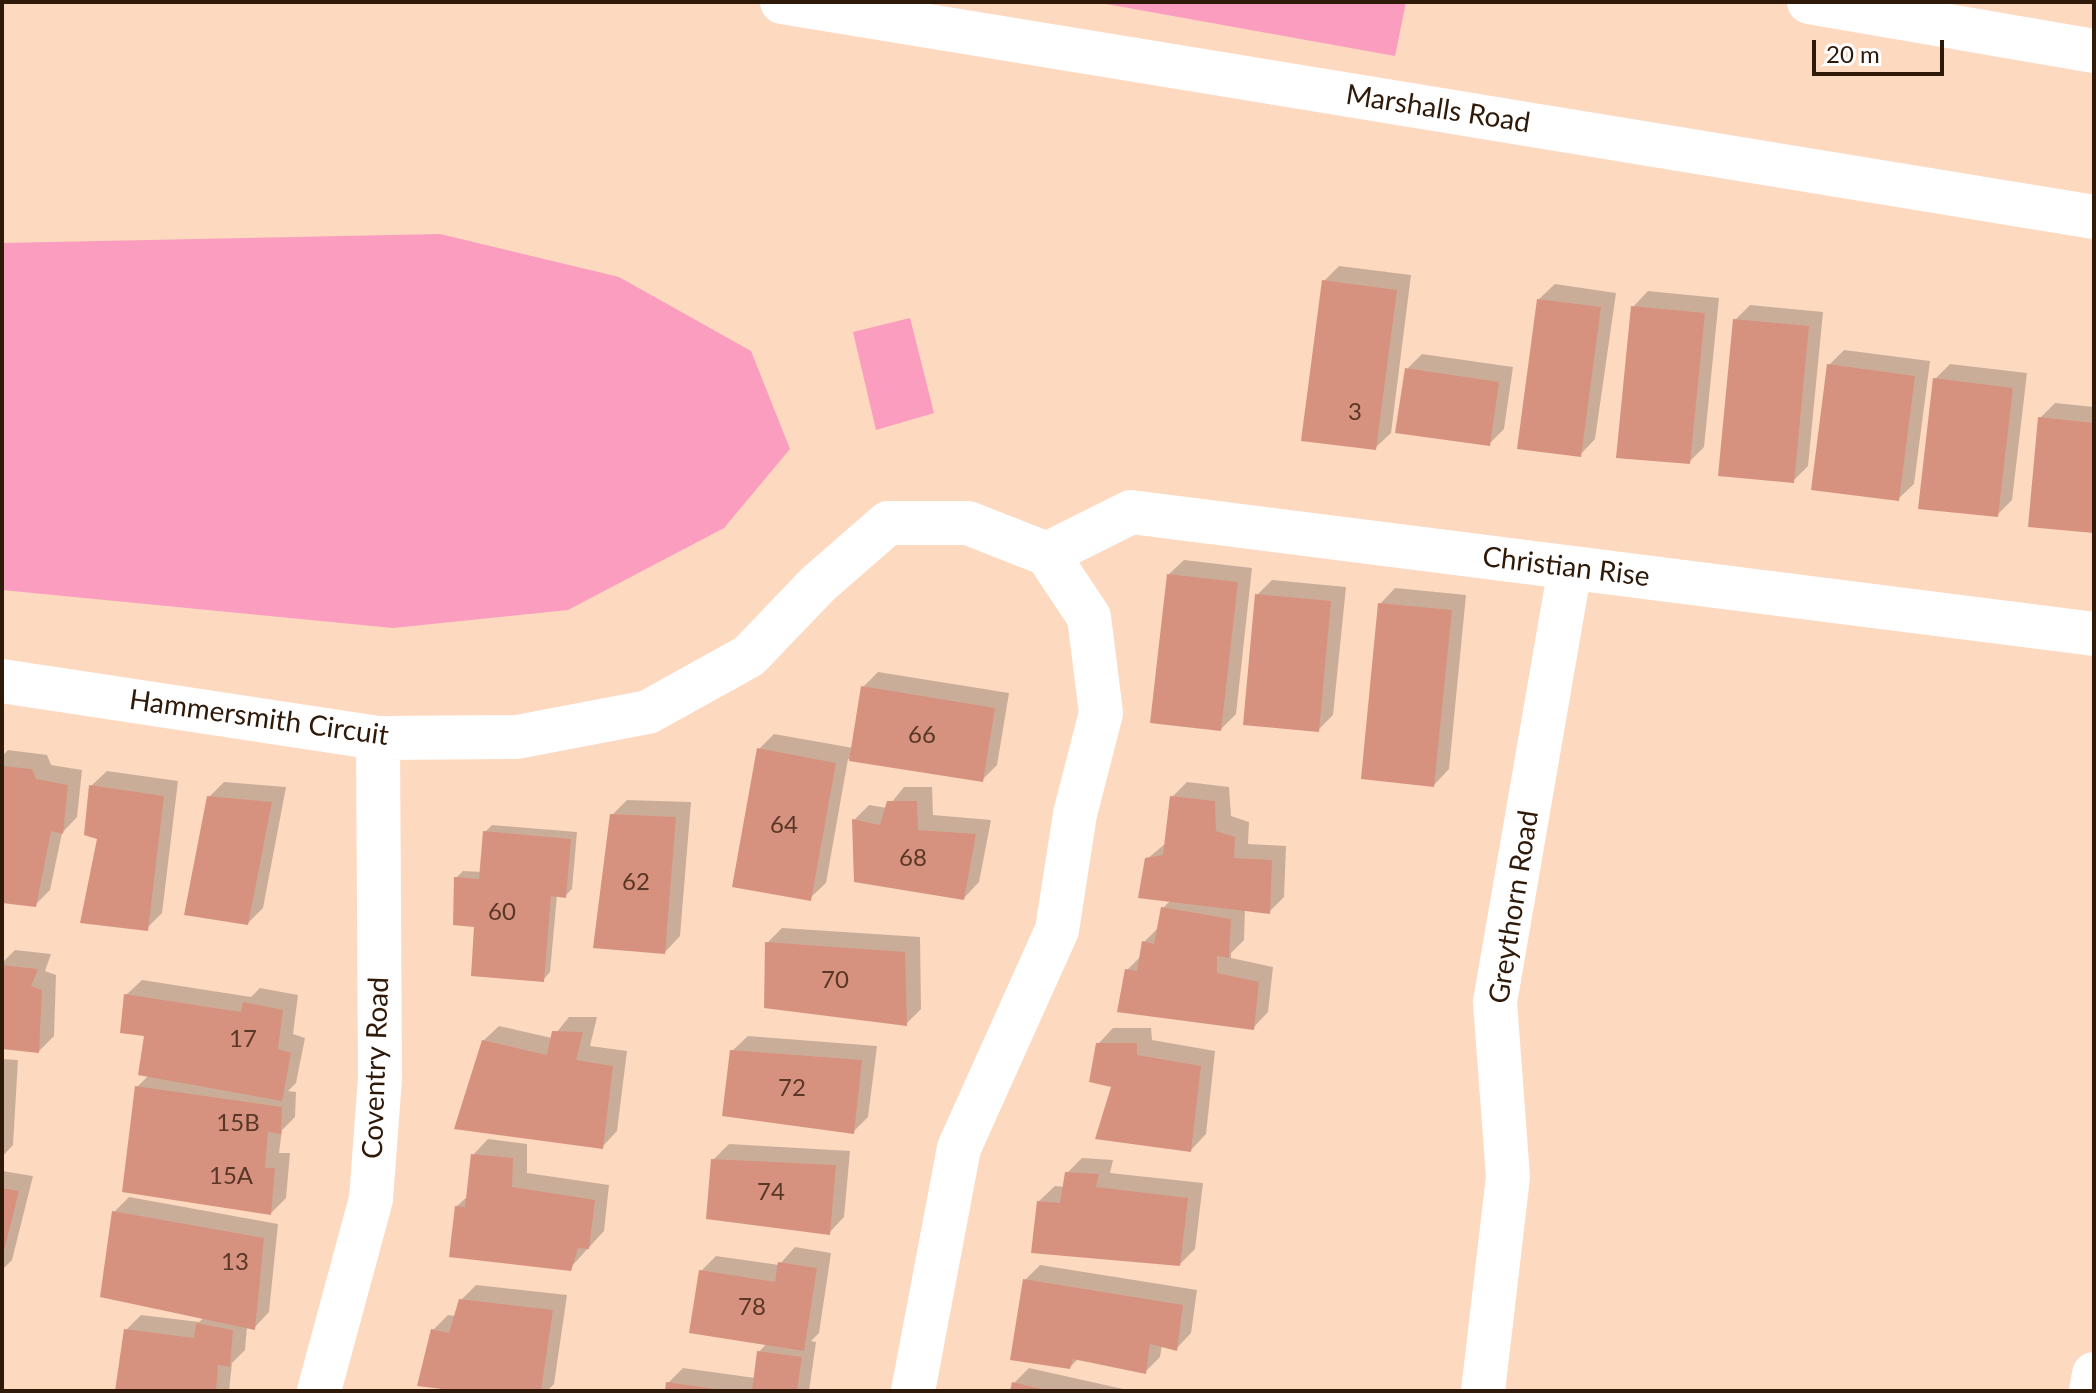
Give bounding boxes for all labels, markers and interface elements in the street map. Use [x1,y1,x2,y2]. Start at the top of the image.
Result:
scale bar [1816,24,1948,74]
text: 20 m [1826,39,1880,68]
street label: Marshalls Road [1344,78,1532,140]
house number: 3 [1348,398,1362,426]
street label: Christian Rise [1480,540,1652,594]
street label: Hammersmith Circuit [127,683,391,753]
house number: 66 [908,721,936,749]
street label: Greythorn Road [1482,808,1546,1006]
house number: 64 [770,811,798,839]
house number: 68 [899,844,927,872]
house number: 62 [622,868,650,896]
house number: 60 [488,898,516,926]
house number: 70 [821,966,849,994]
street label: Coventry Road [356,976,396,1160]
house number: 17 [229,1025,257,1053]
house number: 72 [778,1074,806,1102]
house number: 15B [216,1109,260,1137]
house number: 15A [209,1162,253,1190]
house number: 74 [757,1178,785,1206]
house number: 13 [221,1248,249,1276]
house number: 78 [738,1293,766,1321]

